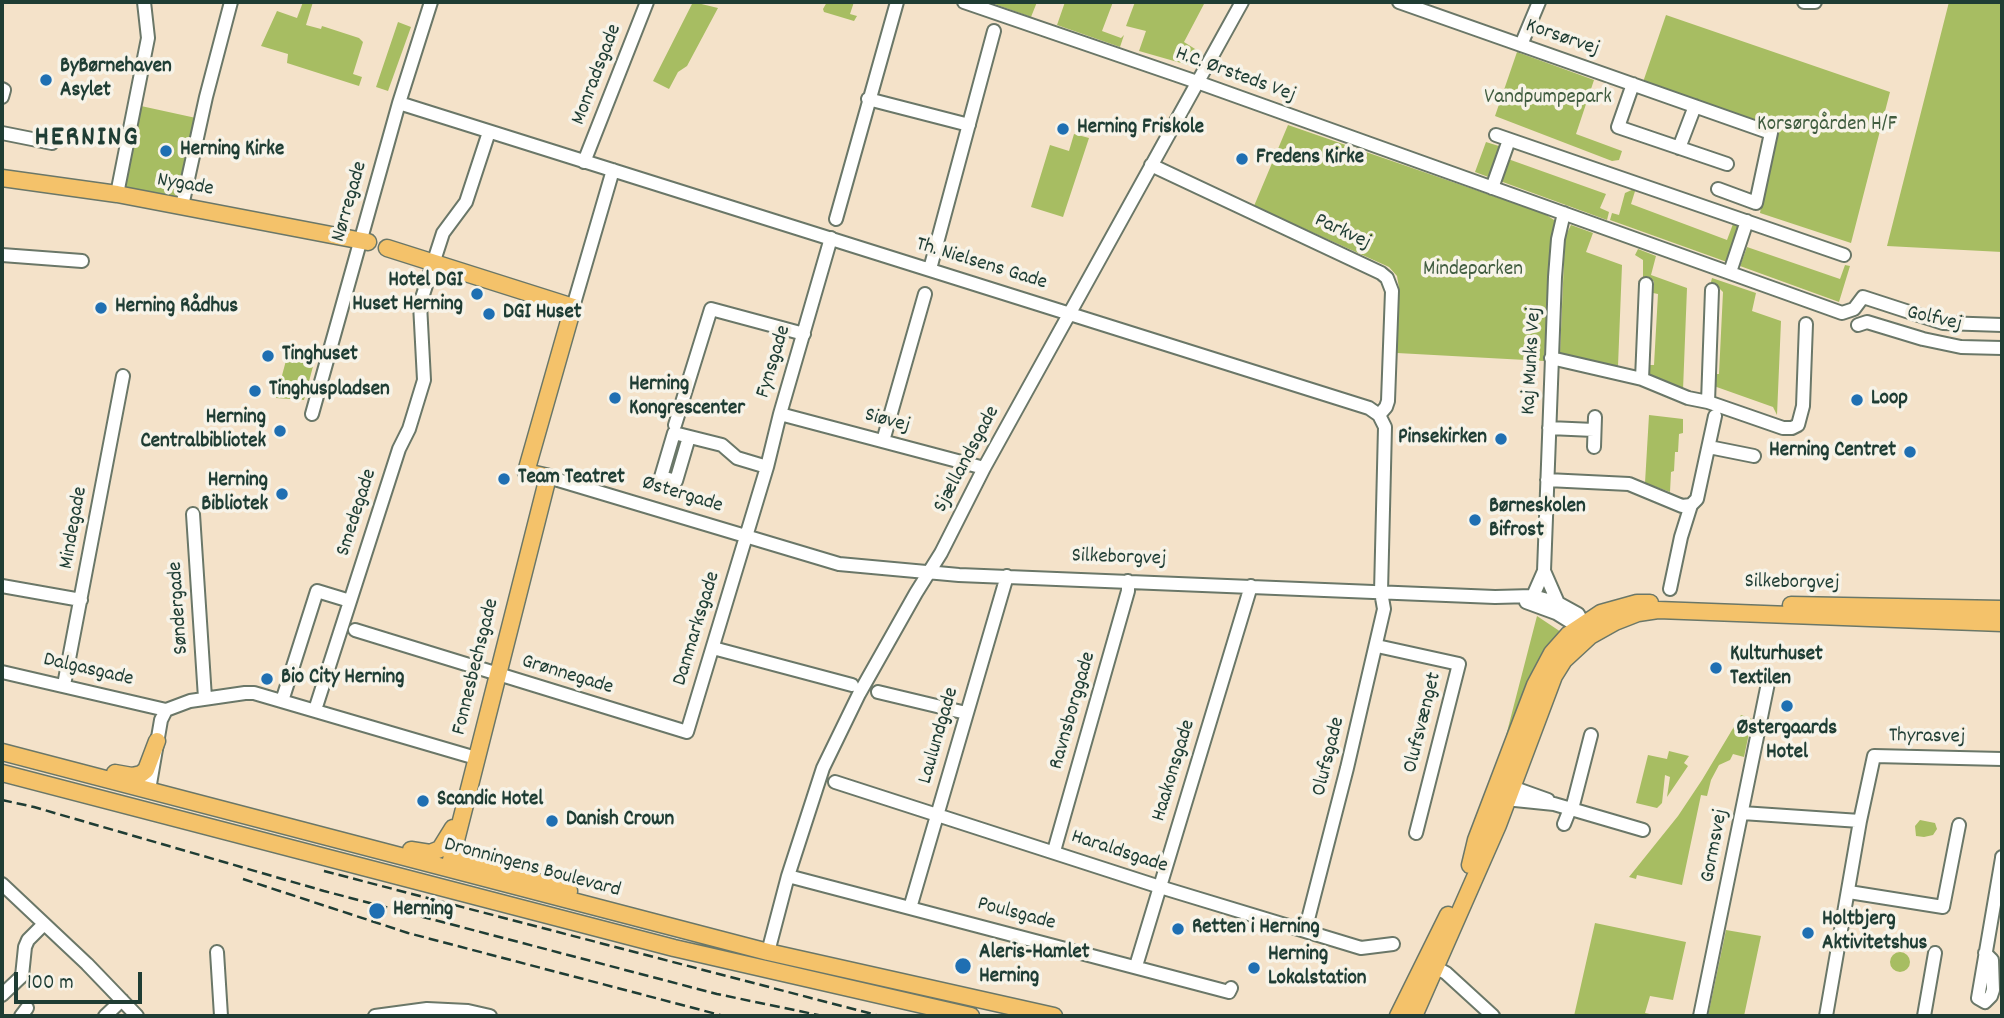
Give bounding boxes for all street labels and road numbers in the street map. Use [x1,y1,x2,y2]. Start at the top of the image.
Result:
street label: Korsørvej [1522,15,1602,63]
street label: Monradsgade [567,21,629,129]
street label: H.C. Ørsteds Vej [1171,43,1299,109]
street label: Nørregade [327,159,375,245]
street label: Nygade [155,169,215,203]
street label: Parkvej [1310,209,1374,257]
street label: Th. Nielsens Gade [912,233,1050,297]
street label: Golfvej [1904,301,1964,339]
street label: Kaj Munks Vej [1518,306,1548,416]
street label: Fynsgade [752,323,798,401]
street label: Sjællandsgade [929,402,1007,518]
street label: Siøvej [862,404,912,440]
street label: Smedegade [332,466,384,560]
street label: Østergade [639,472,725,520]
street label: Mindegade [55,485,95,571]
street label: Silkeborgvej [1071,545,1167,573]
street label: Søndergade [164,561,196,655]
street label: Danmarksgade [669,569,727,689]
street label: Silkeborgvej [1744,571,1840,597]
street label: Fonnesbechsgade [448,596,506,738]
street label: Dalgasgade [40,648,136,694]
street label: Ravnsborggade [1045,649,1103,773]
street label: Grønnegade [518,650,616,702]
street label: Olufsvænget [1399,670,1449,776]
street label: Laulundgade [914,685,966,787]
street label: Olufsgade [1308,715,1352,799]
street label: Haakonsgade [1148,717,1202,825]
street label: Thyrasvej [1889,725,1965,751]
street label: Gormsvej [1697,807,1735,885]
street label: Haraldsgade [1068,826,1170,880]
street label: Dronningens Boulevard [441,833,623,905]
street label: Poulsgade [974,892,1058,938]

